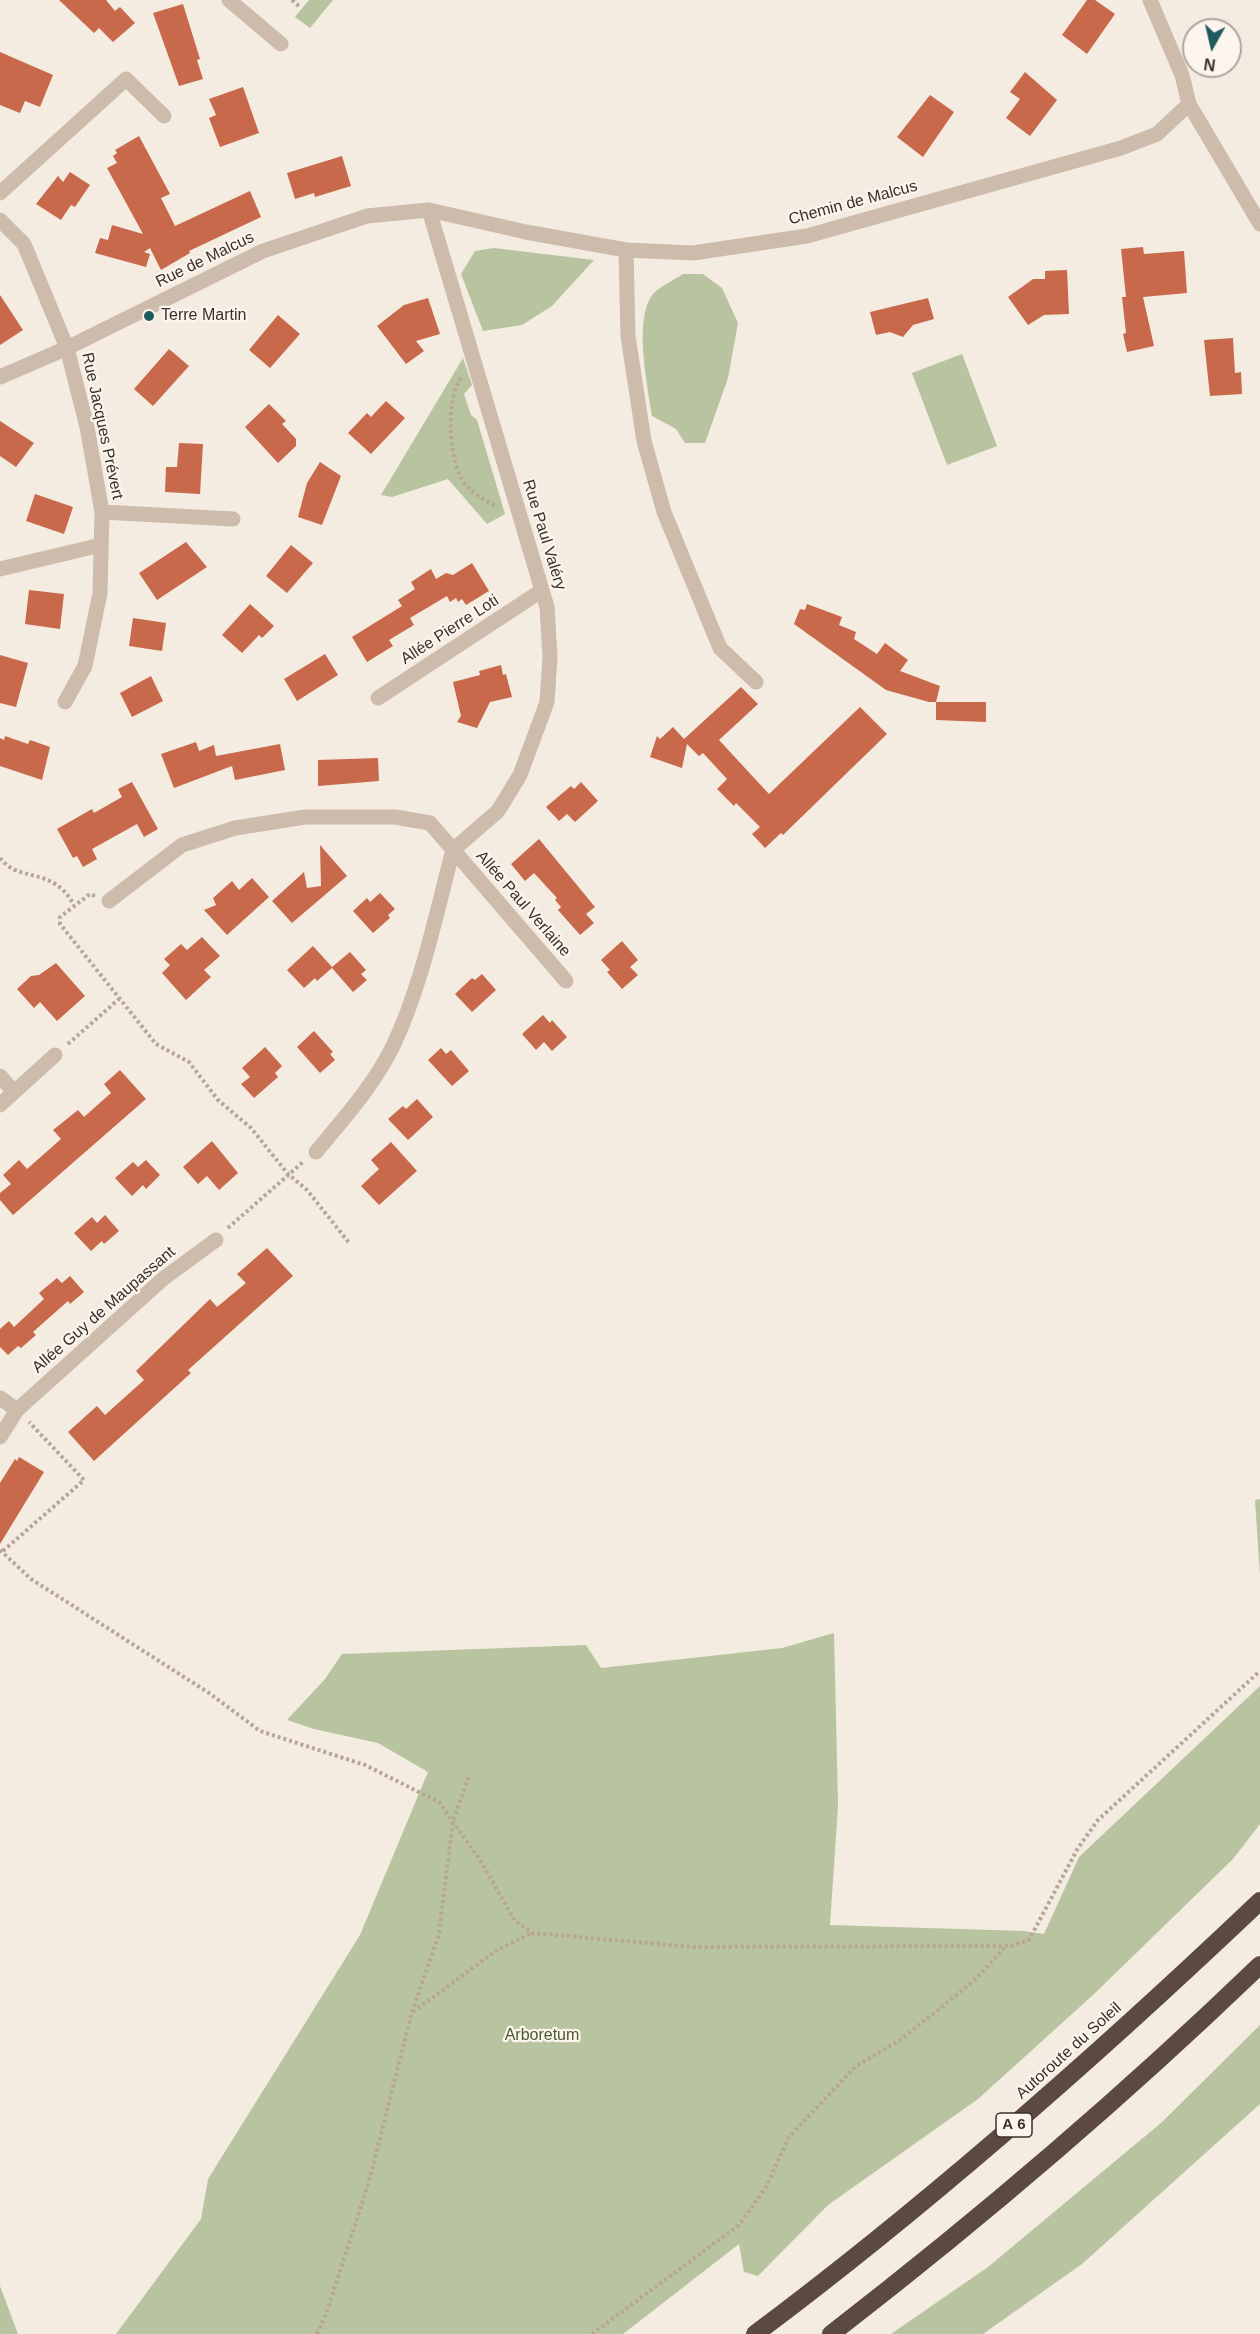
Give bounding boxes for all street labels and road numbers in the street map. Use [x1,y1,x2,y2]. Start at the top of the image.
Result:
street label: Chemin de Malcus [787,177,919,229]
street label: Rue de Malcus [153,228,257,292]
street label: Rue Jacques Prévert [77,351,127,501]
street label: Rue Paul Valéry [518,477,570,593]
street label: Allée Pierre Loti [397,591,503,669]
street label: Allée Paul Verlaine [472,847,574,961]
street label: Allée Guy de Maupassant [29,1243,179,1377]
street label: Autoroute du Soleil [1012,1999,1126,2103]
road number: A 6 [996,2113,1032,2137]

